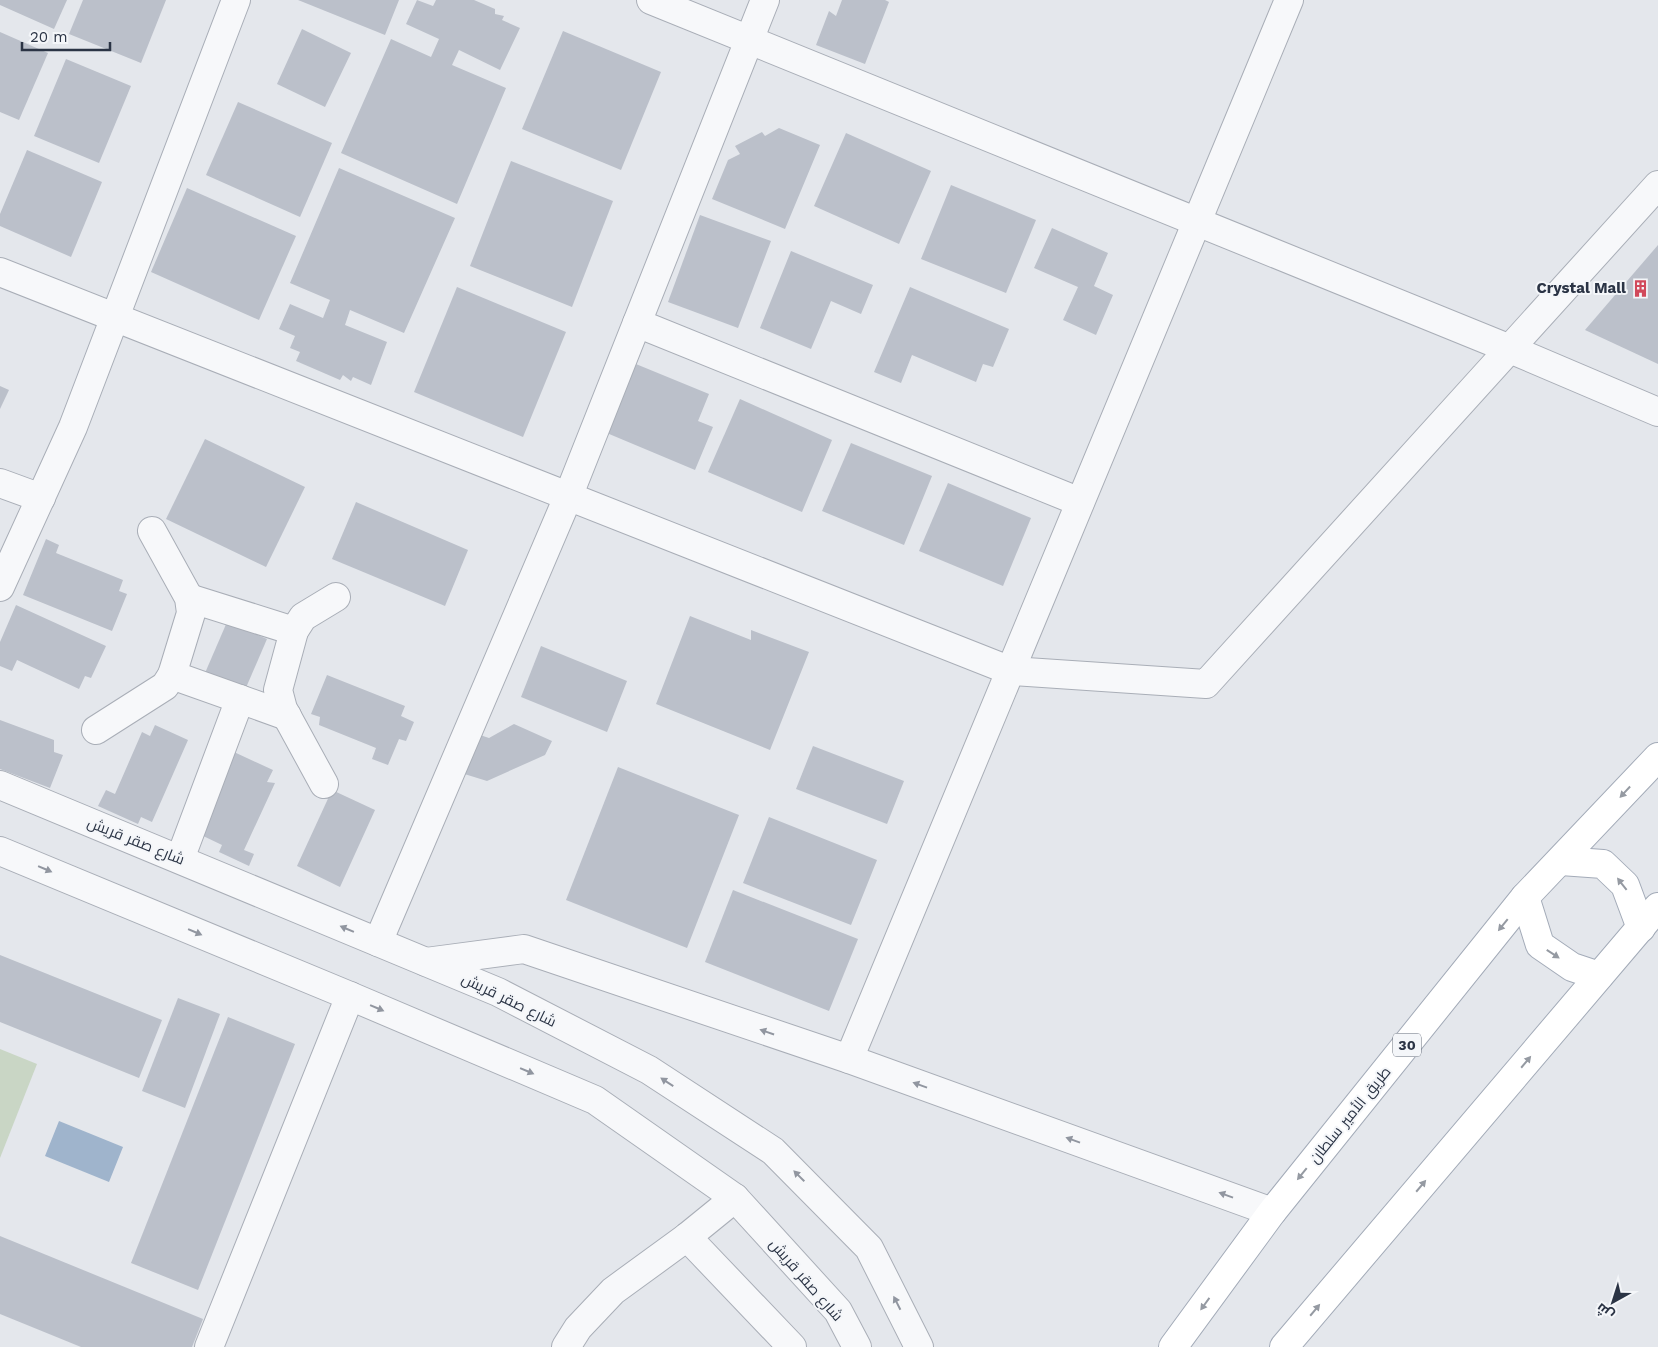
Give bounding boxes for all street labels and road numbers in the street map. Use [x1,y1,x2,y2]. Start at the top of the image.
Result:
street label: شارع صقر قريش [84,813,187,871]
street label: شارع صقر قريش [458,969,559,1033]
road number: 30 [1393,1034,1421,1056]
street label: طريق الأمير سلطان [1305,1063,1395,1168]
street label: شارع صقر قريش [764,1235,847,1326]

